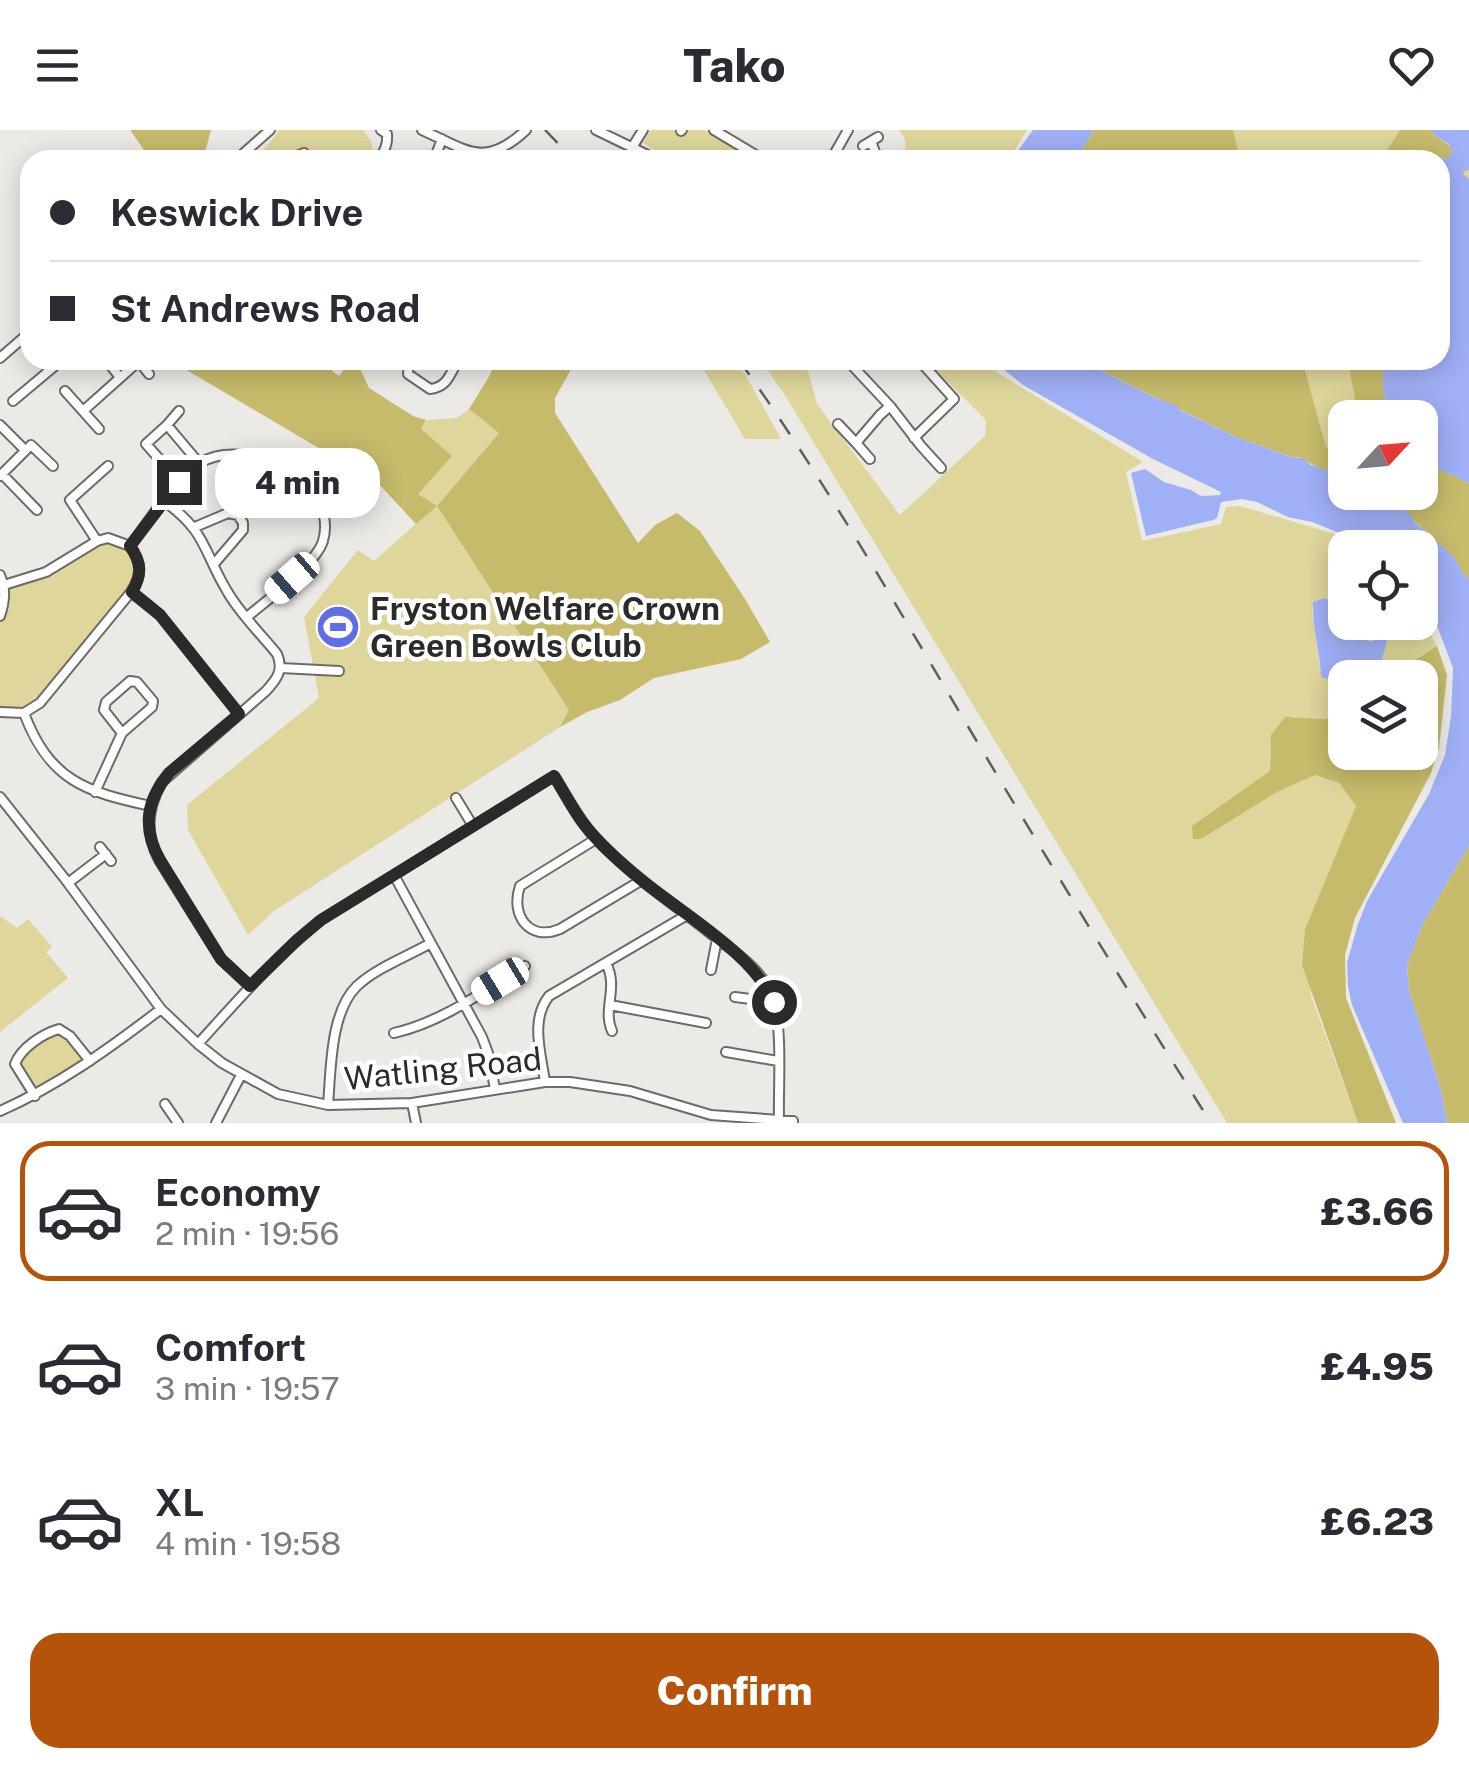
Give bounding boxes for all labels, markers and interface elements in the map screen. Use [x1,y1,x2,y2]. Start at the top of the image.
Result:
icon: menu [30,38,85,93]
icon: heart [1384,38,1439,93]
text: Tako [683,39,786,92]
text: Keswick Drive [110,190,363,235]
text: St Andrews Road [110,286,420,331]
north arrow [1328,400,1438,510]
map controls [1328,400,1438,770]
callout: 4 min [214,447,379,517]
route end [157,460,202,505]
text: 4 min [255,464,340,501]
button: locate [1328,530,1438,640]
car [260,547,324,609]
place label: Fryston Welfare Crown Green Bowls Club [370,590,720,664]
sports icon: Fryston Welfare Crown Green Bowls Club [315,604,361,650]
button: layers [1328,660,1438,770]
car [467,953,533,1009]
route start [752,980,797,1025]
street label: Watling Road [342,1040,543,1097]
icon: car [35,1166,125,1256]
text: Economy [155,1170,321,1215]
text: £3.66 [1320,1189,1434,1234]
text: 2 min · 19:56 [155,1215,339,1252]
icon: car [35,1321,125,1411]
text: Comfort [155,1325,306,1370]
text: £4.95 [1320,1344,1434,1389]
text: 3 min · 19:57 [155,1370,340,1407]
icon: car [35,1476,125,1566]
text: XL [155,1480,204,1525]
text: £6.23 [1321,1499,1434,1544]
text: 4 min · 19:58 [155,1525,341,1562]
button: Confirm [30,1633,1439,1748]

